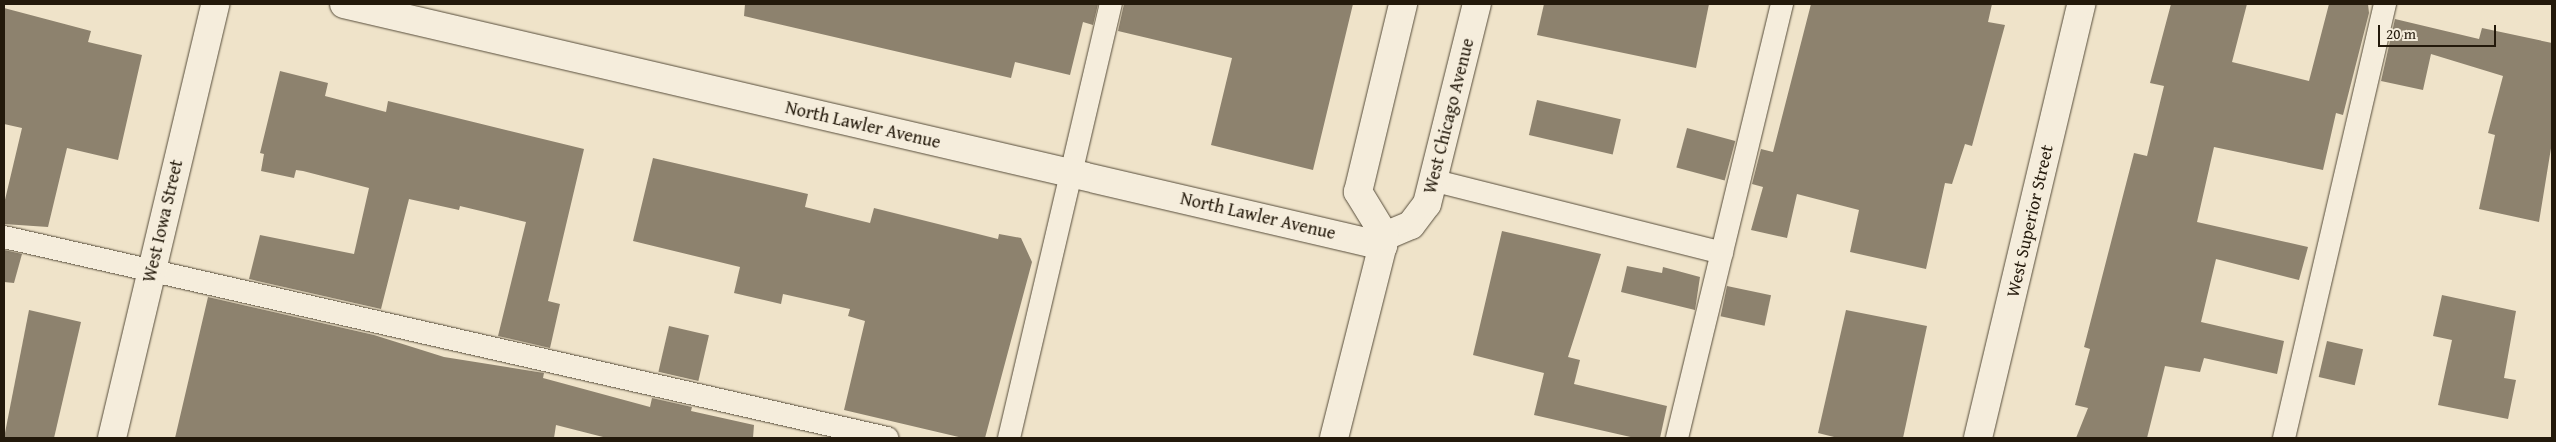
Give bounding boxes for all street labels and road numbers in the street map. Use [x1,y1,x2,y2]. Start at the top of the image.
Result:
street label: West Chicago Avenue [1419,36,1479,196]
street label: North Lawler Avenue [783,97,943,153]
street label: West Superior Street [2002,143,2058,299]
street label: West Iowa Street [138,157,188,285]
street label: North Lawler Avenue [1178,188,1338,244]

